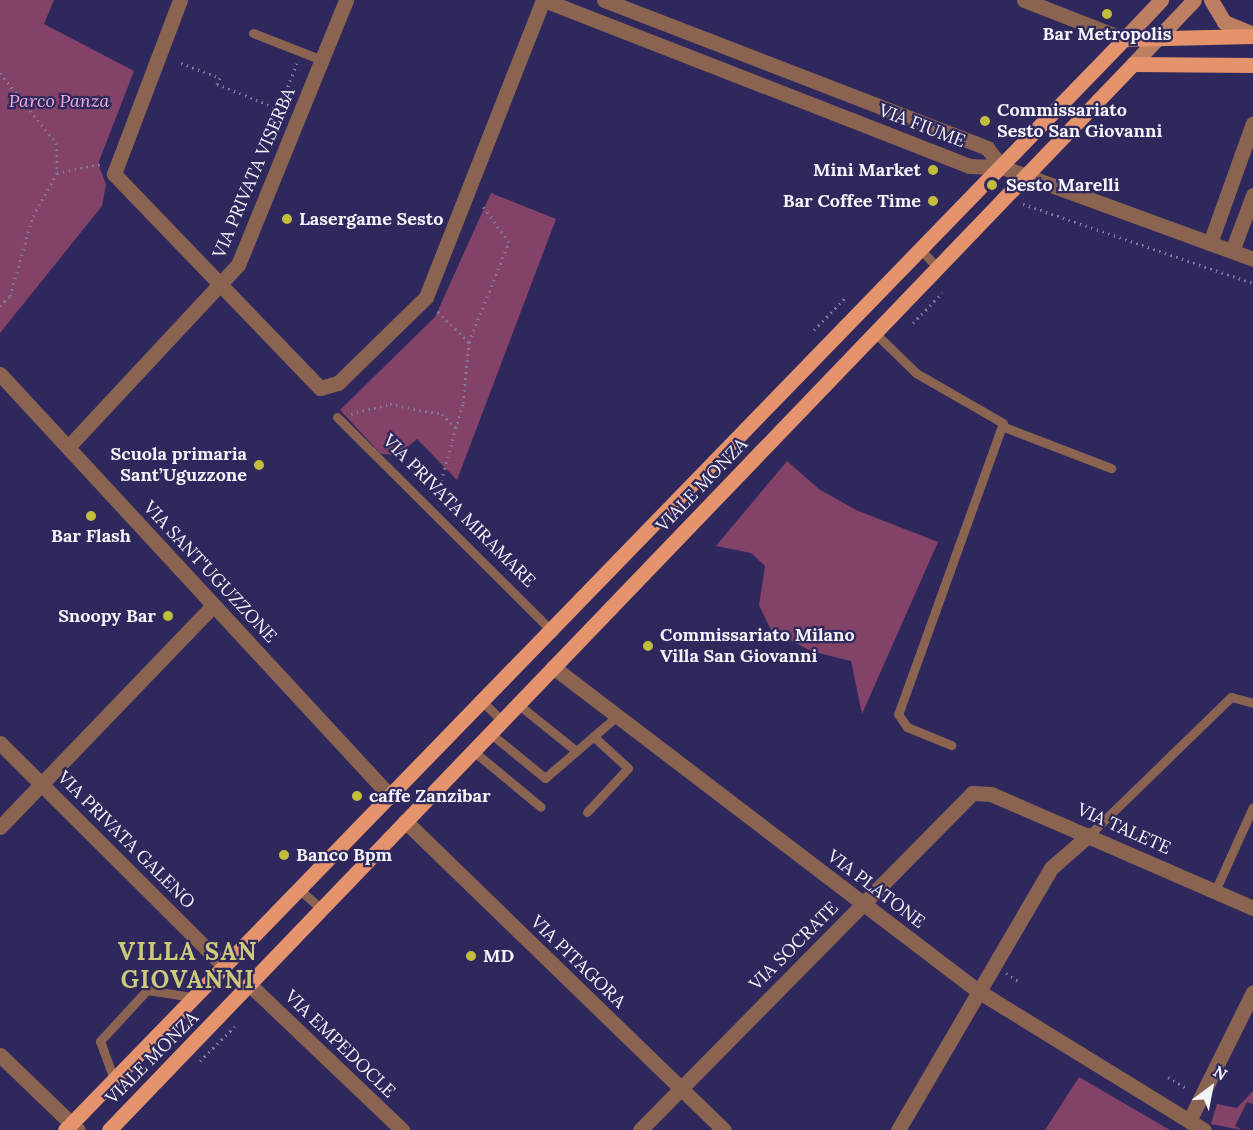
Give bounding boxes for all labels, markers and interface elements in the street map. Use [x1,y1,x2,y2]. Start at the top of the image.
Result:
marker: Bar Metropolis [1100,7,1114,21]
place label: Bar Metropolis [1043,23,1171,45]
street label: VIA PRIVATA VISERBA [208,84,300,262]
park label: Parco Panza [9,90,109,112]
street label: VIA FIUME [876,100,968,152]
place label: Commissariato Sesto San Giovanni [997,100,1162,142]
marker: Commissariato Sesto San Giovanni [978,114,992,128]
place label: Mini Market [813,159,921,181]
marker: Mini Market [926,163,940,177]
place label: Sesto Marelli [1006,174,1120,196]
marker: Sesto Marelli [983,176,1001,194]
place label: Bar Coffee Time [783,190,921,212]
marker: Bar Coffee Time [926,194,940,208]
place label: Lasergame Sesto [299,208,443,230]
marker: Lasergame Sesto [280,212,294,226]
street label: VIA PRIVATA MIRAMARE [378,430,540,592]
street label: VIALE MONZA [652,434,752,536]
place label: Scuola primaria Sant’Uguzzone [111,444,247,486]
marker: Scuola primaria Sant’Uguzzone [252,458,266,472]
street label: VIA SANT'UGUZZONE [139,497,281,647]
marker: Bar Flash [84,509,98,523]
place label: Bar Flash [51,525,131,547]
place label: Snoopy Bar [58,605,156,627]
marker: Snoopy Bar [161,609,175,623]
place label: Commissariato Milano Villa San Giovanni [660,625,855,668]
marker: Commissariato Milano Villa San Giovanni [641,639,655,653]
street label: VIA PRIVATA GALENO [53,767,199,913]
place label: caffe Zanzibar [369,785,491,807]
marker: caffe Zanzibar [350,789,364,803]
street label: VIA TALETE [1074,799,1174,859]
place label: Banco Bpm [296,844,392,866]
street label: VIA PLATONE [823,845,929,933]
marker: Banco Bpm [277,848,291,862]
street label: VIA SOCRATE [745,897,843,995]
street label: VIA PITAGORA [526,911,630,1013]
district label: VILLA SAN GIOVANNI [118,938,258,994]
place label: MD [483,945,514,967]
marker: MD [464,949,478,963]
street label: VIA EMPEDOCLE [280,986,400,1102]
street label: VIALE MONZA [101,1007,203,1109]
north arrow [1181,1058,1241,1118]
text: N [1210,1061,1231,1084]

